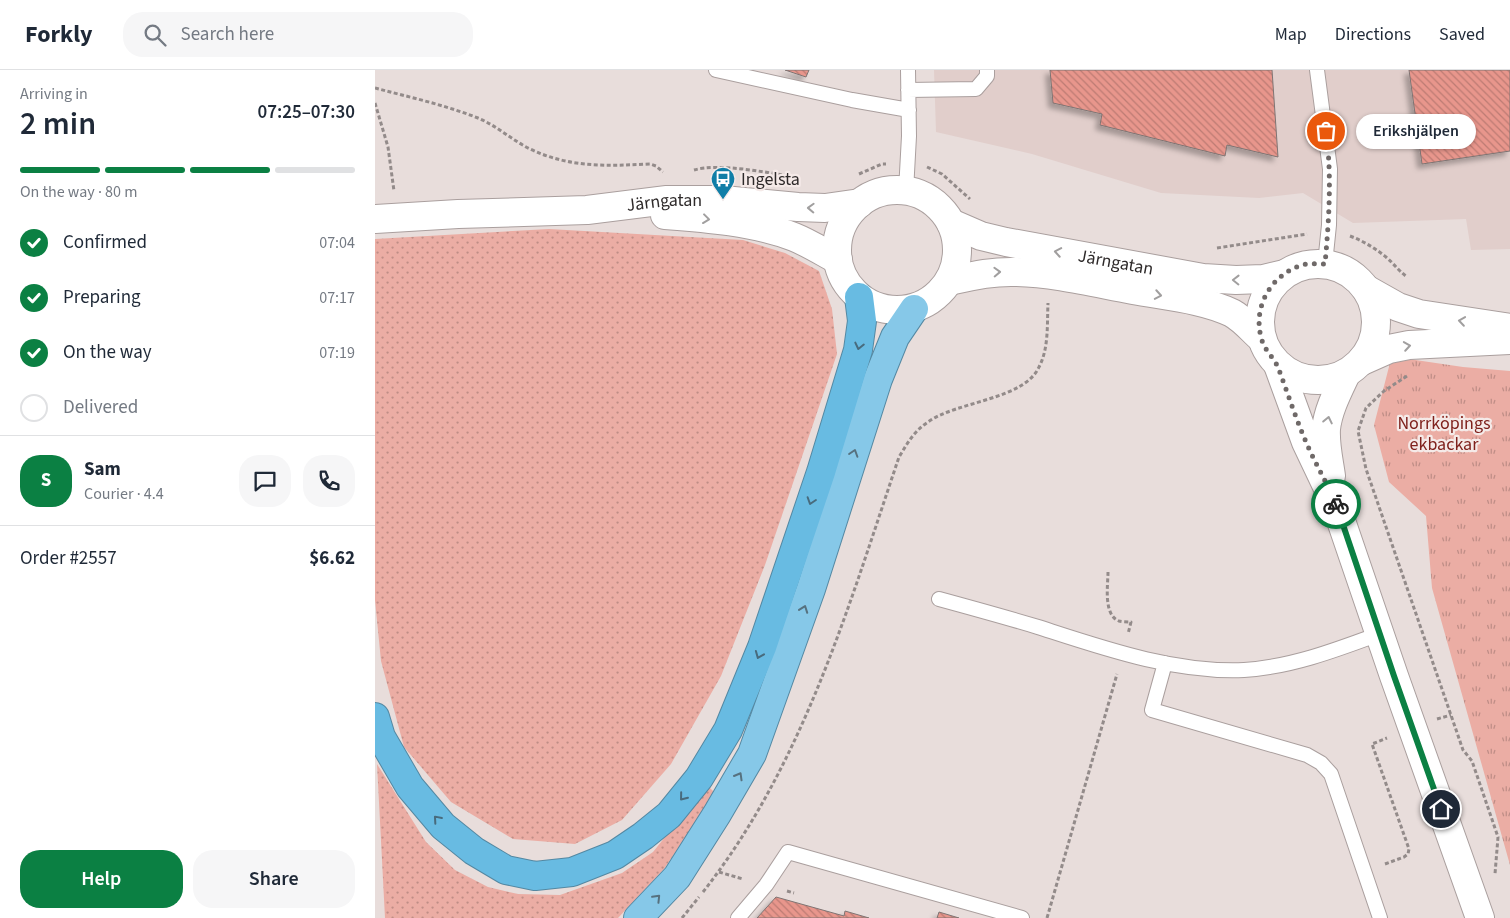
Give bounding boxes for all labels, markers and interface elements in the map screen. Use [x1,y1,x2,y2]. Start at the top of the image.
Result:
search box [123,12,473,57]
text: Forkly [25,17,93,52]
icon: search [141,21,169,49]
text: Search here [181,21,274,48]
text: Map [1275,22,1307,47]
text: Directions [1335,22,1411,47]
text: Saved [1439,22,1485,47]
text: Arriving in [20,83,88,105]
text: 07:25–07:30 [257,99,355,126]
text: 2 min [20,101,96,147]
pin [1305,110,1347,152]
callout: Erikshjälpen [1356,114,1476,148]
icon: bag [1312,117,1340,145]
text: Erikshjälpen [1373,120,1459,142]
bus stop icon: Ingelsta [710,166,736,200]
place label: Ingelsta [741,167,800,192]
text: On the way · 80 m [20,181,137,203]
street label: Järngatan [625,188,702,218]
one-way arrow [807,202,815,213]
one-way arrow [702,213,710,224]
icon: check [20,229,48,257]
text: Confirmed [63,229,147,256]
text: 07:04 [319,232,355,254]
street label: Järngatan [1076,243,1155,282]
one-way arrow [1054,247,1063,257]
one-way arrow [993,267,1001,278]
one-way arrow [1232,275,1240,285]
icon: check [20,284,48,312]
text: Preparing [63,284,141,311]
text: 07:17 [319,287,355,309]
one-way arrow [1153,289,1162,299]
one-way arrow [1457,316,1465,327]
icon: check [20,339,48,367]
text: On the way [63,339,152,366]
one-way arrow [854,341,865,350]
one-way arrow [1404,341,1412,352]
text: 07:19 [319,342,355,364]
text: Delivered [63,394,138,421]
park label: Norrköpings ekbackar [1397,411,1491,457]
one-way arrow [1322,415,1333,424]
one-way arrow [848,449,858,457]
button: chat [239,455,291,507]
button: phone [303,455,355,507]
text: Sam [84,456,121,483]
text: S [41,467,51,494]
courier [1311,479,1361,529]
text: Courier · 4.4 [84,483,164,505]
icon: bike [1322,490,1350,518]
one-way arrow [807,496,817,505]
text: Order #2557 [20,545,117,572]
text: $6.62 [309,545,355,572]
one-way arrow [798,605,808,613]
one-way arrow [754,650,765,659]
one-way arrow [733,773,743,782]
pin [1420,788,1462,830]
one-way arrow [679,792,688,801]
icon: home [1427,795,1455,823]
one-way arrow [434,816,443,825]
button: Help [20,850,183,908]
button: Share [193,850,355,908]
one-way arrow [651,894,660,903]

